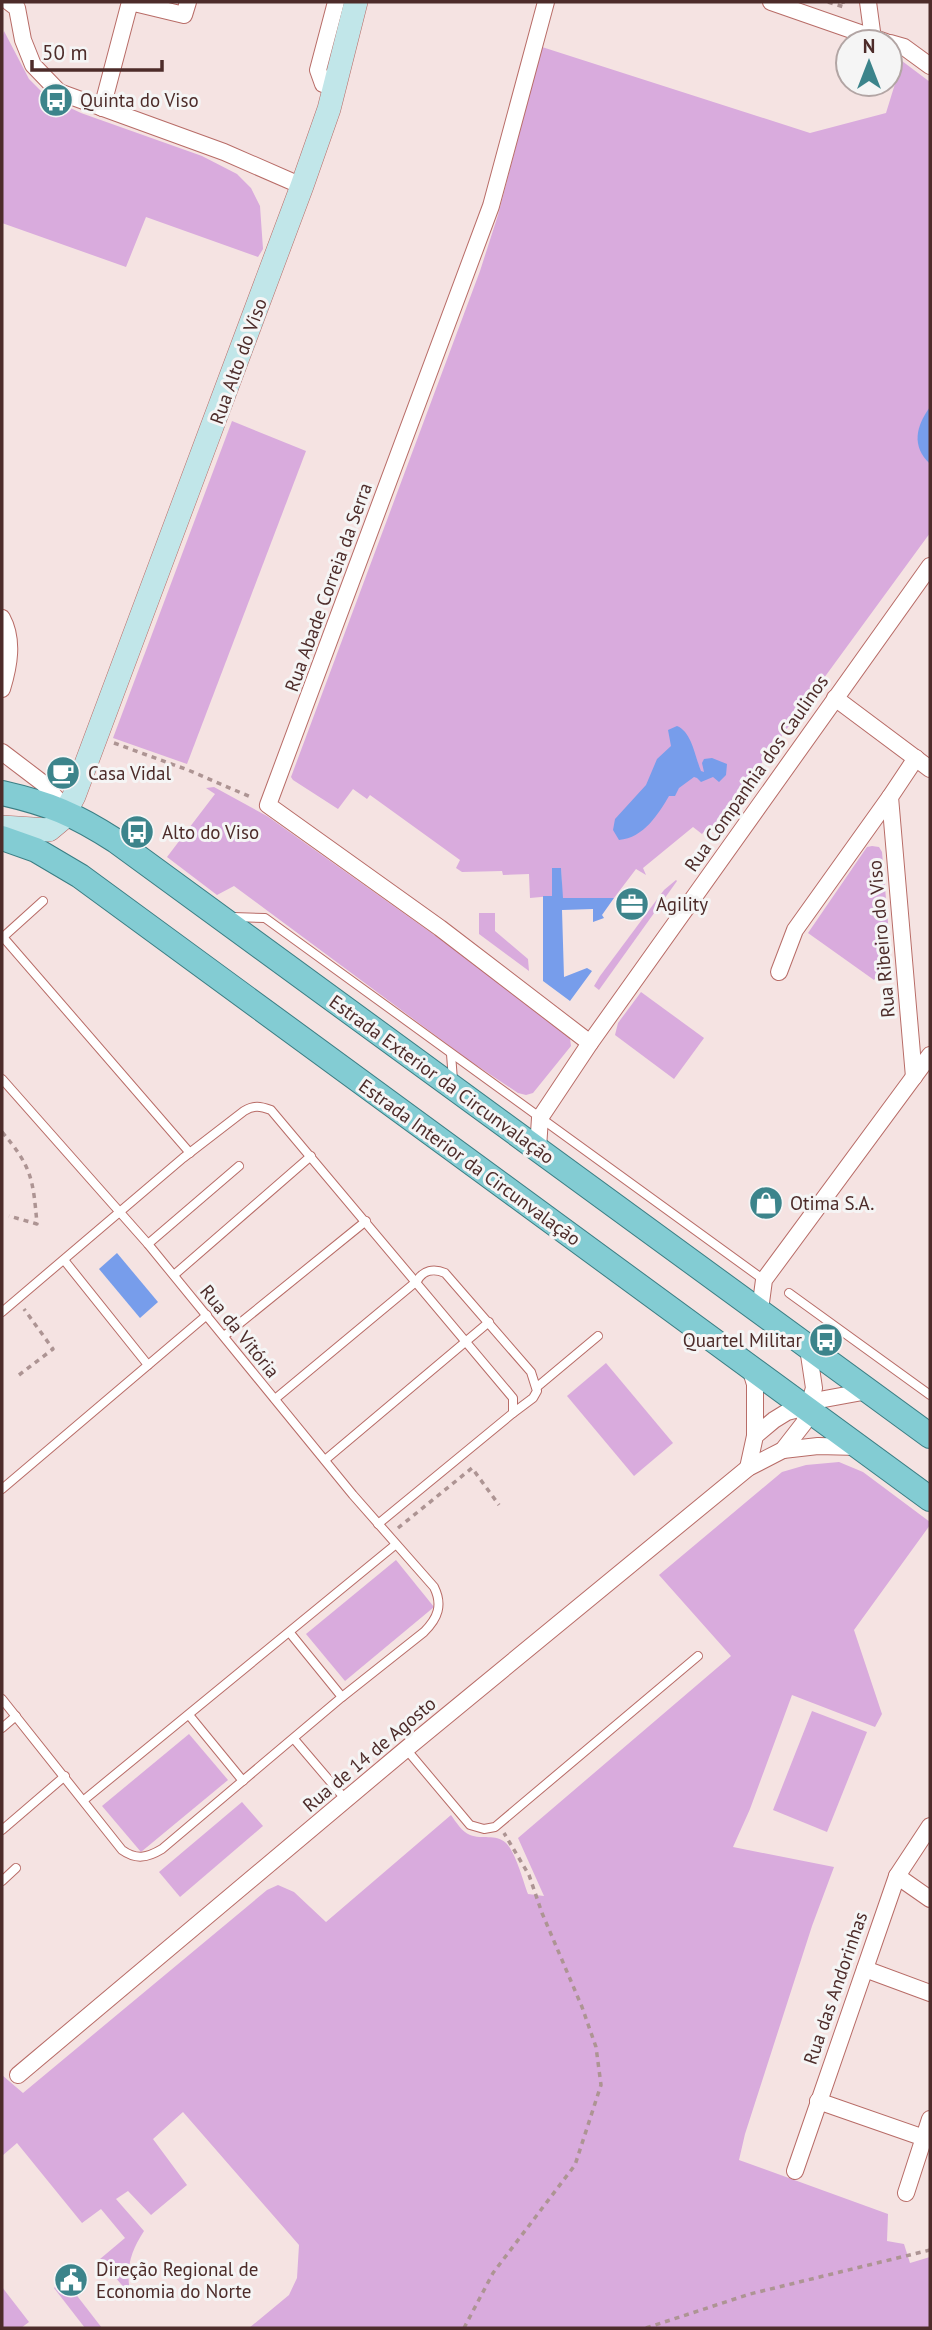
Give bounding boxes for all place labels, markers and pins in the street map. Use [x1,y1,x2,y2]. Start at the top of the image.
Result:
bus stop icon: Quinta do Viso [37,81,75,119]
place label: Quinta do Viso [80,88,199,112]
cafe icon: Casa Vidal [44,754,82,792]
place label: Casa Vidal [88,761,171,785]
bus stop icon: Alto do Viso [118,813,156,851]
place label: Alto do Viso [162,820,259,844]
office icon: Agility [613,885,651,923]
place label: Agility [656,892,708,916]
shop icon: Otima S.A. [747,1184,785,1222]
place label: Otima S.A. [790,1191,874,1215]
bus stop icon: Quartel Militar [807,1321,845,1359]
place label: Quartel Militar [683,1328,803,1352]
place label: Direção Regional de Economia do Norte [96,2257,258,2303]
public building icon: Direção Regional de Economia do Norte [52,2261,90,2299]

